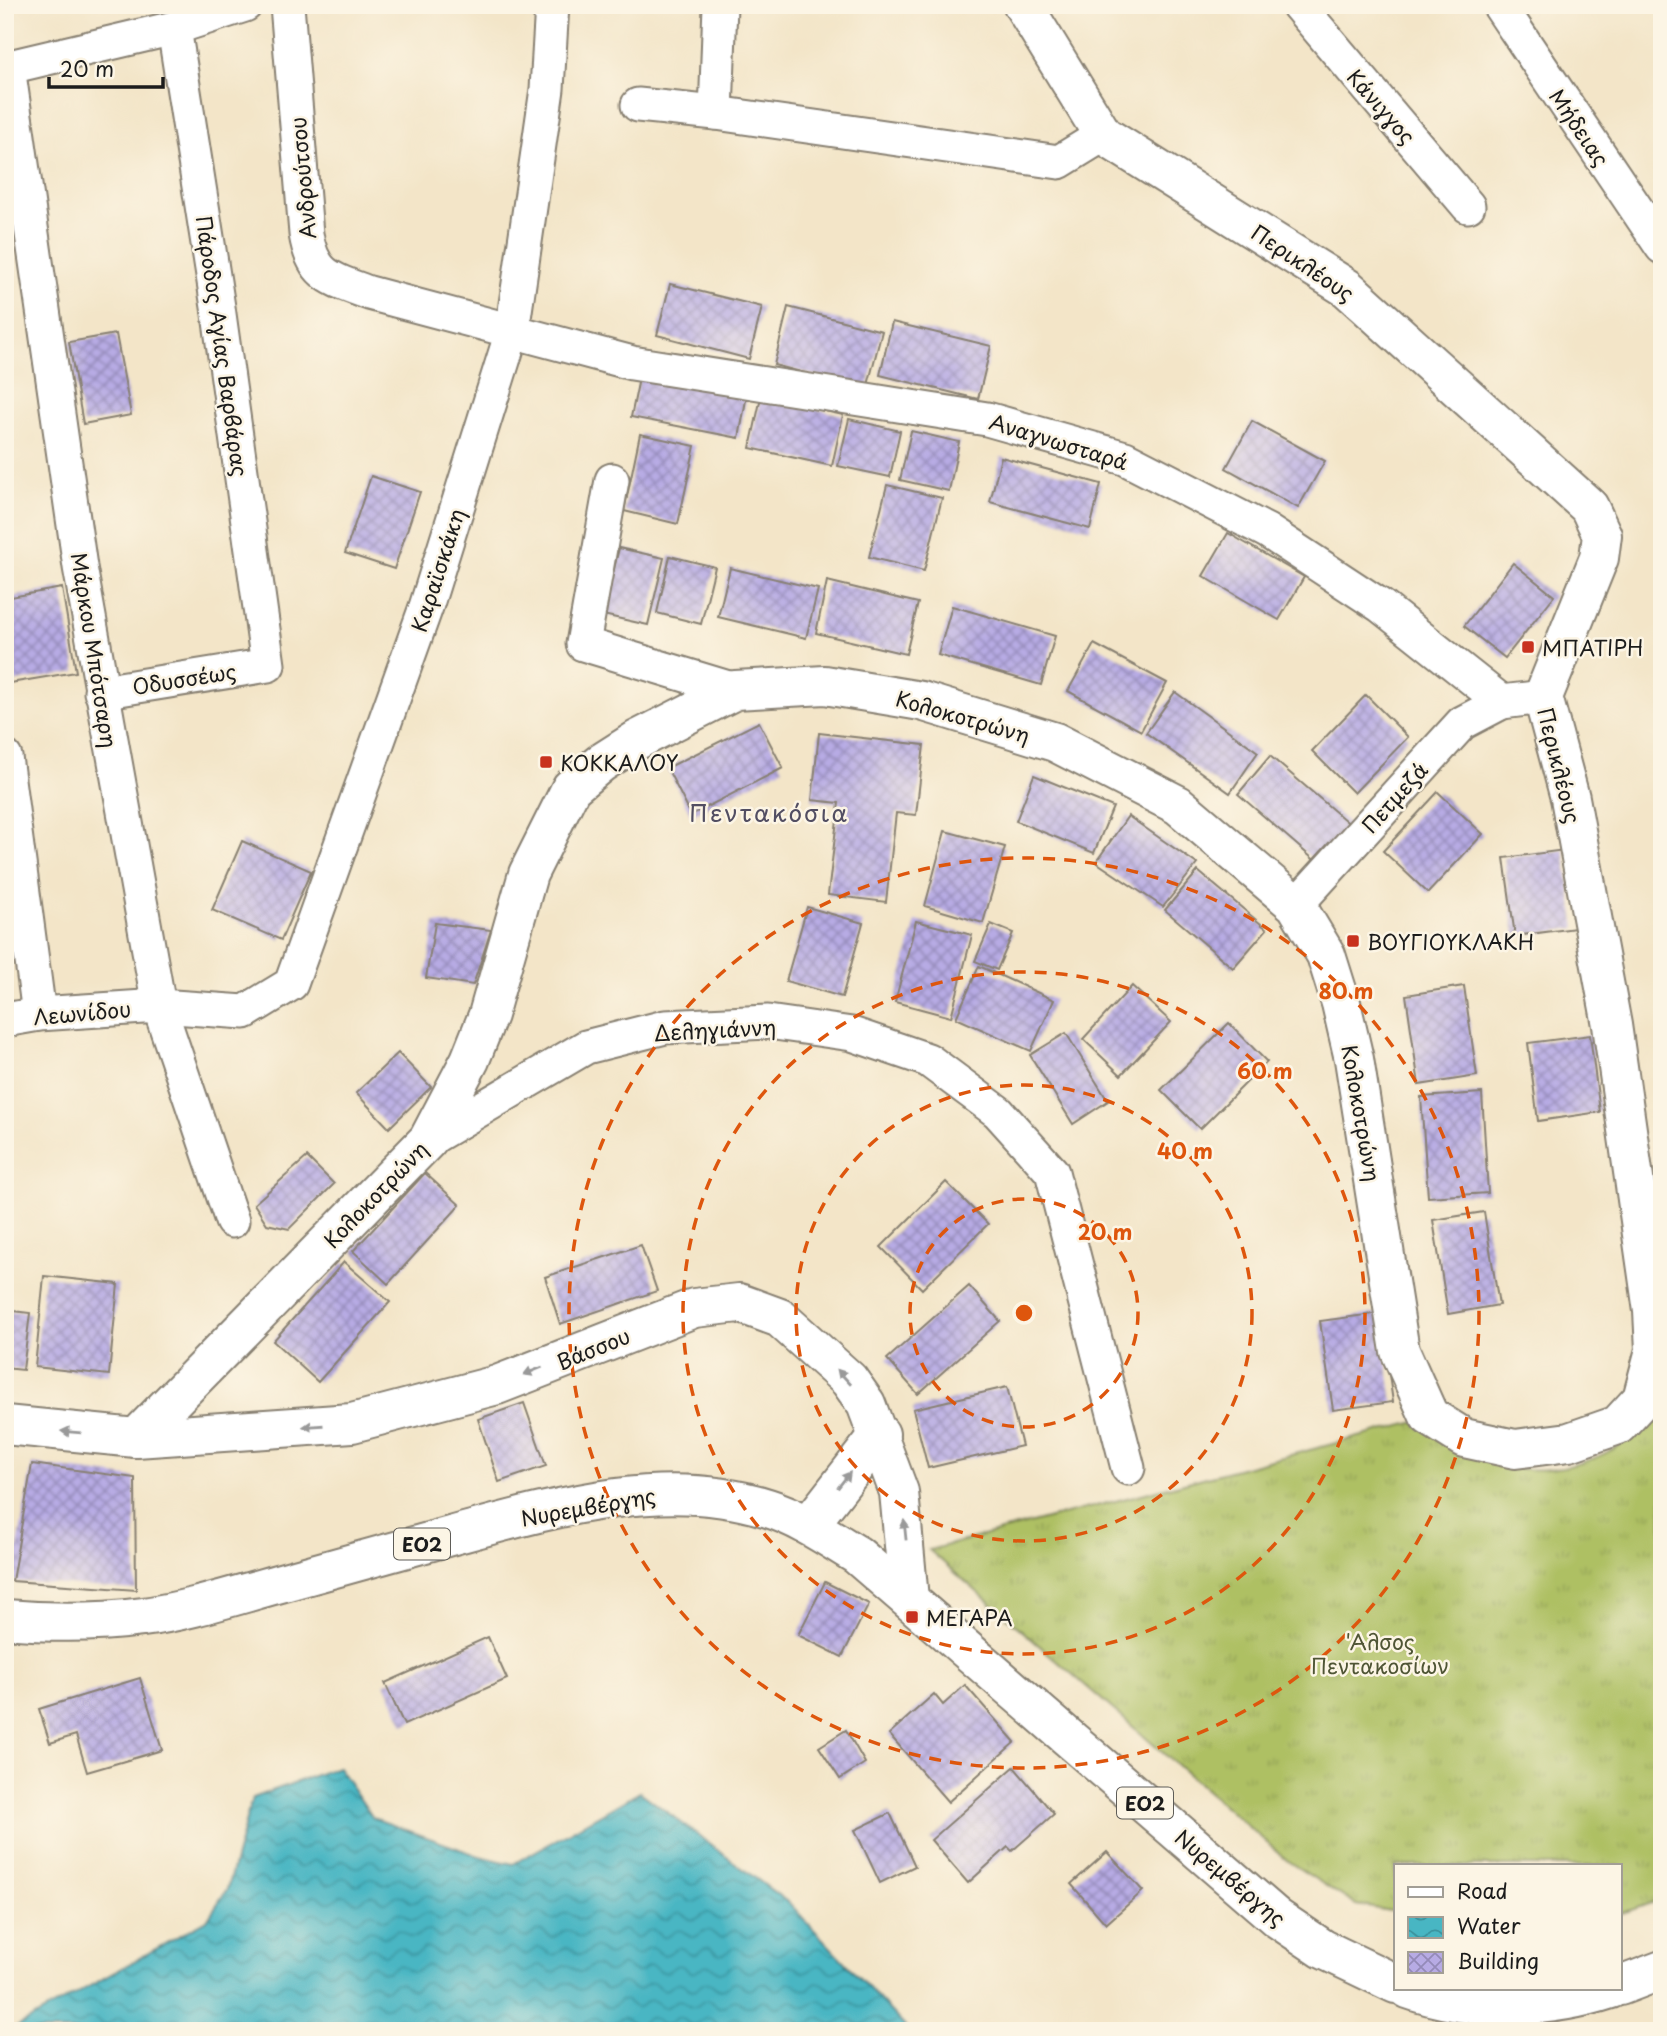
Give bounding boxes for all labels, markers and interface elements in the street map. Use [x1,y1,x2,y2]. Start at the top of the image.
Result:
scale bar [49,46,163,90]
text: 20 m [60,52,114,84]
street label: Κάνιγγος [1340,61,1424,151]
street label: Μήδειας [1542,82,1618,172]
street label: Ανδρούτσου [281,116,323,240]
street label: Πάροδος Αγίας Βαρβάρας [189,213,257,479]
street label: Περικλέους [1245,216,1361,308]
street label: Αναγνωσταρά [986,405,1133,477]
street label: Καραϊσκάκη [402,504,472,636]
street label: Μάρκου Μπότσαρη [64,550,126,750]
place label: ΜΠΑΤΙΡΗ [1542,631,1644,663]
marker: ΜΠΑΤΙΡΗ [1520,639,1536,655]
street label: Οδυσσέως [130,654,238,702]
street label: Κολοκοτρώνη [892,682,1034,750]
street label: Περικλέους [1530,704,1590,826]
place label: ΚΟΚΚΑΛΟΥ [560,746,679,778]
marker: ΚΟΚΚΑΛΟΥ [538,754,554,770]
street label: Πετμεζά [1353,754,1435,840]
district label: Πεντακόσια [689,794,849,830]
place label: ΒΟΥΓΙΟΥΚΛΑΚΗ [1367,925,1534,957]
marker: ΒΟΥΓΙΟΥΚΛΑΚΗ [1345,933,1361,949]
text: 80 m [1319,974,1373,1006]
street label: Λεωνίδου [32,992,132,1032]
street label: Δεληγιάννη [653,1010,777,1048]
street label: Κολοκοτρώνη [1334,1042,1390,1184]
text: 60 m [1237,1054,1293,1086]
street label: Κολοκοτρώνη [316,1133,434,1255]
text: 40 m [1157,1134,1213,1166]
text: 20 m [1078,1215,1132,1247]
centre of rings [1012,1301,1036,1325]
street label: Βάσσου [551,1319,635,1377]
one-way arrow [522,1366,543,1377]
one-way arrow [837,1369,853,1386]
one-way arrow [302,1421,324,1432]
one-way arrow [60,1426,82,1437]
one-way arrow [837,1471,851,1489]
street label: Νυρεμβέργης [518,1478,658,1534]
one-way arrow [899,1519,910,1541]
road number: ΕΟ2 [394,1528,450,1560]
place label: ΜΕΓΑΡΑ [926,1601,1013,1633]
marker: ΜΕΓΑΡΑ [904,1609,920,1625]
park label: 'Αλσος Πεντακοσίων [1311,1625,1449,1681]
road number: ΕΟ2 [1117,1787,1173,1818]
street label: Νυρεμβέργης [1169,1821,1294,1933]
legend [1394,1864,1622,1990]
text: Road [1457,1874,1508,1906]
text: Water [1457,1909,1521,1941]
text: Building [1457,1944,1539,1976]

